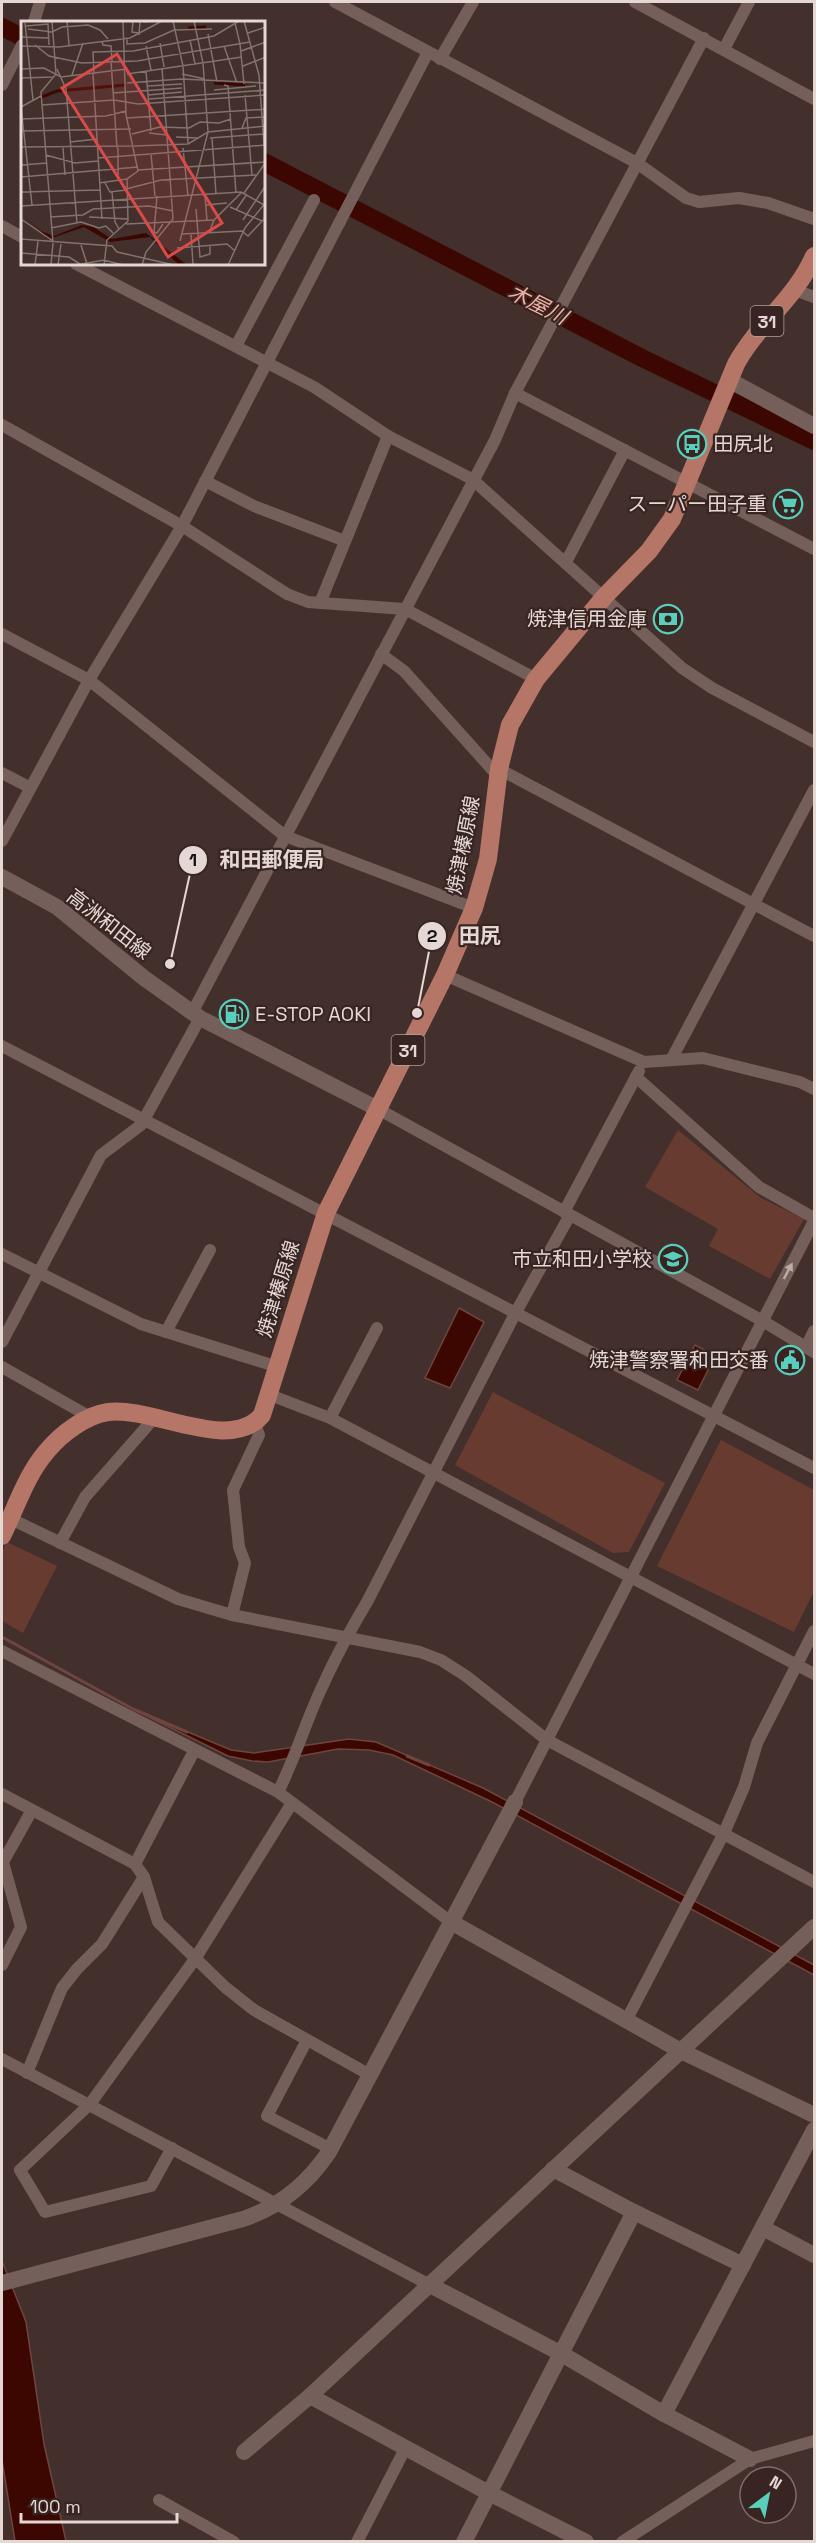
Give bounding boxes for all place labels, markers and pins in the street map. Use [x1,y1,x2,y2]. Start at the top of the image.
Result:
bus stop icon: 田尻北 [676,428,708,460]
place label: 田尻北 [713,431,773,457]
supermarket icon: スーパー田子重 [772,488,804,520]
place label: スーパー田子重 [627,491,767,517]
bank icon: 焼津信用金庫 [652,603,684,635]
place label: 焼津信用金庫 [527,606,647,632]
callout: 和田郵便局 [178,840,337,879]
callout: 田尻 [417,916,513,955]
fuel station icon: E-STOP AOKI [218,998,250,1030]
place label: E-STOP AOKI [255,1001,371,1027]
school or university icon: 市立和田小学校 [657,1243,689,1275]
place label: 市立和田小学校 [512,1246,652,1272]
public building icon: 焼津警察署和田交番 [774,1344,806,1376]
place label: 焼津警察署和田交番 [589,1347,769,1373]

